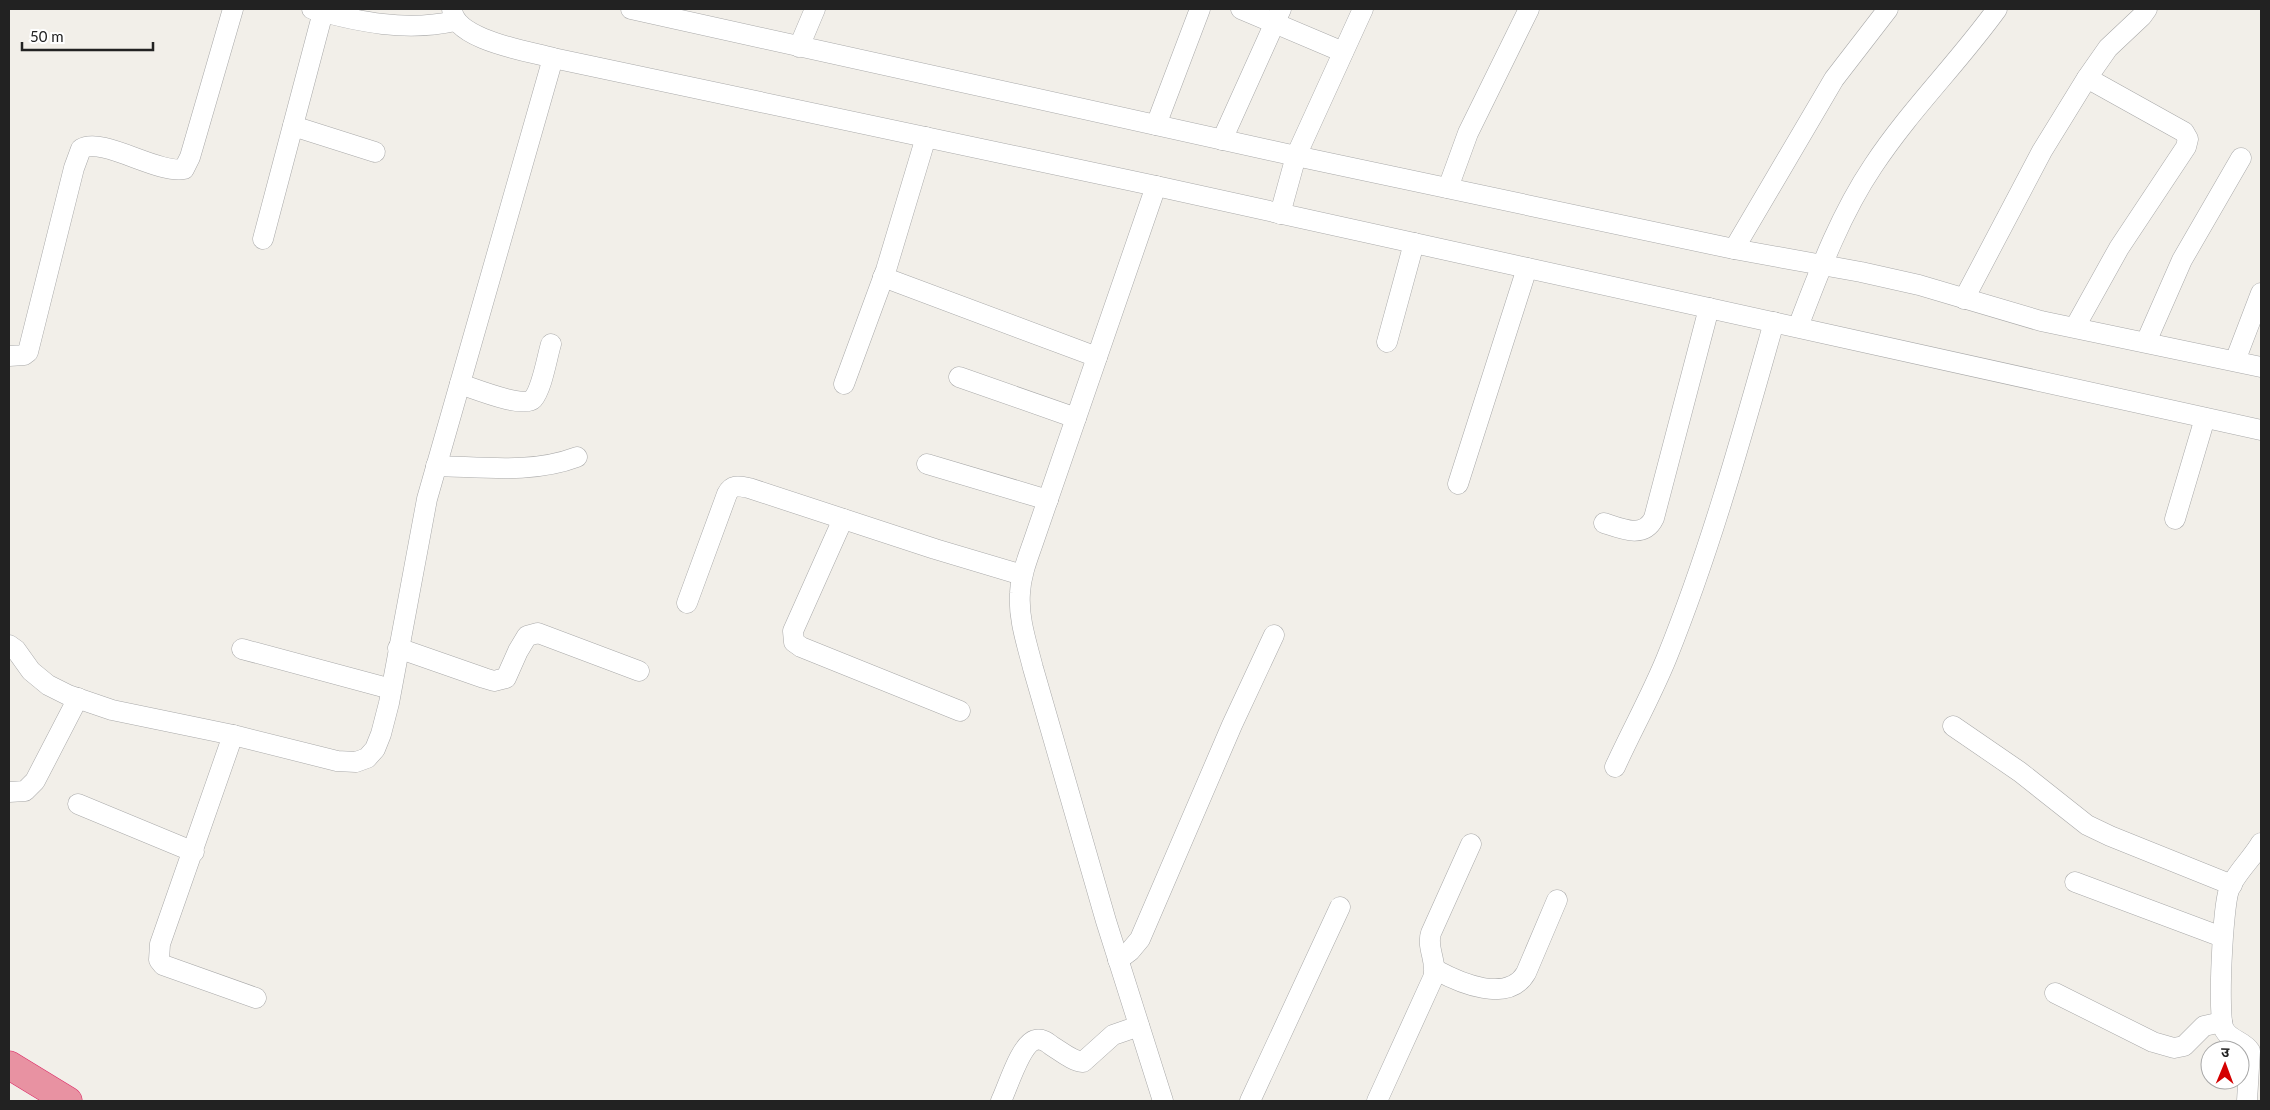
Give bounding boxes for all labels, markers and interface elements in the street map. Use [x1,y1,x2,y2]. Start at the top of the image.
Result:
scale bar [22,20,154,52]
text: 50 m [30,27,64,45]
north arrow [2200,1040,2250,1090]
text: उ [2221,1043,2230,1060]

